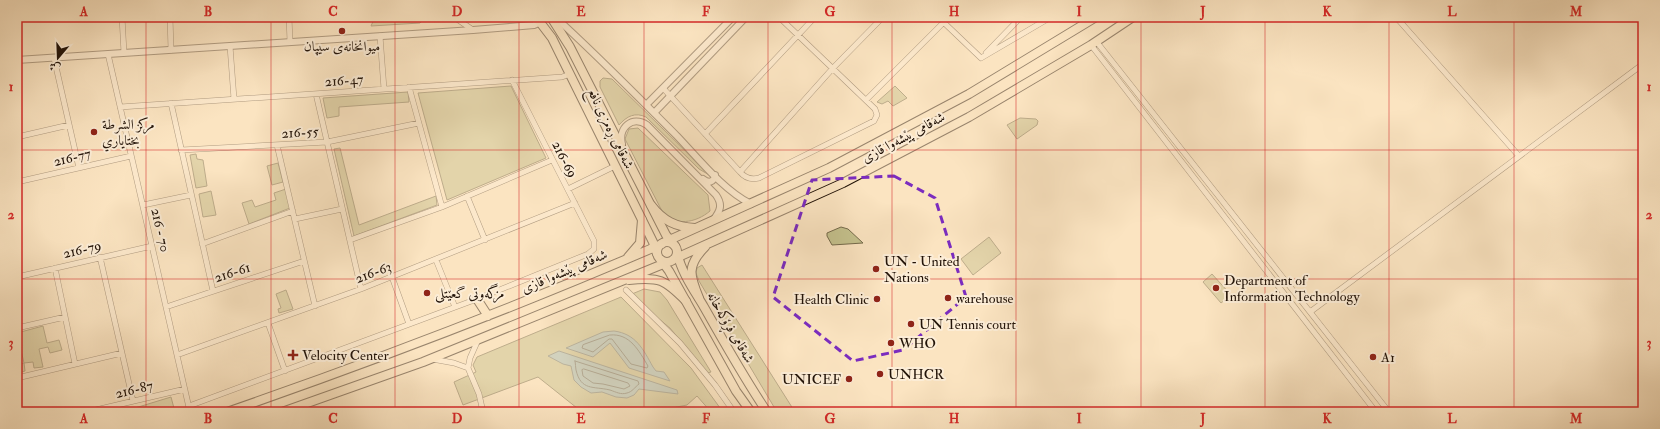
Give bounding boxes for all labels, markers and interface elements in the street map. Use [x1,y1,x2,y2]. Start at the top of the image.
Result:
text: A [79,4,89,20]
text: B [204,4,212,20]
text: C [328,4,338,20]
text: D [452,4,463,20]
text: E [576,4,586,20]
text: F [702,4,711,20]
text: G [825,4,836,20]
text: H [949,4,960,20]
text: I [1076,4,1082,20]
text: J [1199,4,1206,21]
text: K [1322,4,1332,20]
text: L [1447,4,1457,20]
text: M [1569,4,1583,20]
marker: میوانخانەی سیپان [337,26,347,36]
north arrow [38,38,78,78]
place label: میوانخانەی سیپان [304,38,380,56]
text: ش [48,59,62,75]
street label: 216-47 [324,71,364,90]
text: 1 [9,79,14,95]
text: 1 [1647,79,1652,95]
street label: شەقامی ڕەمزی نافع [579,85,638,174]
street label: شەقامی پێشەوا قازی [859,108,948,167]
place label: مركز الشرطة بختاياري [102,116,155,152]
street label: 216-55 [281,123,320,142]
marker: مركز الشرطة بختاياري [89,127,99,137]
street label: 216-69 [548,138,581,181]
street label: 216-77 [52,145,93,170]
text: 2 [8,207,15,223]
street label: 216 - 70 [147,207,174,254]
text: 2 [1646,207,1653,223]
street label: 216-79 [61,237,103,262]
street label: شەقامی پێشەوا قازی [519,246,610,298]
place label: UN - United Nations [884,253,960,286]
street label: 216-63 [353,258,394,287]
street label: 216-61 [212,259,252,286]
marker: UN - United Nations [871,264,881,274]
place label: Department of Information Technology [1224,272,1361,306]
place label: مزگەوتی گعێتلی [435,283,505,303]
marker: Department of Information Technology [1211,283,1221,293]
marker: مزگەوتی گعێتلی [422,288,432,298]
street label: شەقامی فڕۆکەخانە [700,288,758,368]
place label: warehouse [956,290,1013,307]
place label: Health Clinic [794,291,869,308]
marker: warehouse [943,293,953,303]
marker: Health Clinic [872,294,882,304]
place label: UN Tennis court [919,316,1016,333]
marker: UN Tennis court [906,319,916,329]
text: 3 [9,335,14,351]
place label: WHO [898,335,936,352]
text: 3 [1647,335,1652,351]
marker: WHO [886,338,896,348]
place label: Velocity Center [302,347,389,365]
marker: Velocity Center [287,349,299,361]
place label: A1 [1380,349,1395,366]
marker: A1 [1368,352,1378,362]
place label: UNHCR [888,366,945,383]
marker: UNHCR [875,369,885,379]
place label: UNICEF [782,371,841,388]
marker: UNICEF [844,374,854,384]
street label: 216-87 [114,377,155,402]
text: A [79,411,89,427]
text: B [204,411,212,427]
text: C [328,411,338,427]
text: D [452,411,463,427]
text: E [576,411,586,427]
text: F [702,411,711,427]
text: G [825,411,836,427]
text: H [949,411,960,427]
text: I [1076,411,1082,427]
text: J [1199,411,1206,428]
text: K [1322,411,1332,427]
text: L [1447,411,1457,427]
text: M [1569,411,1583,427]

